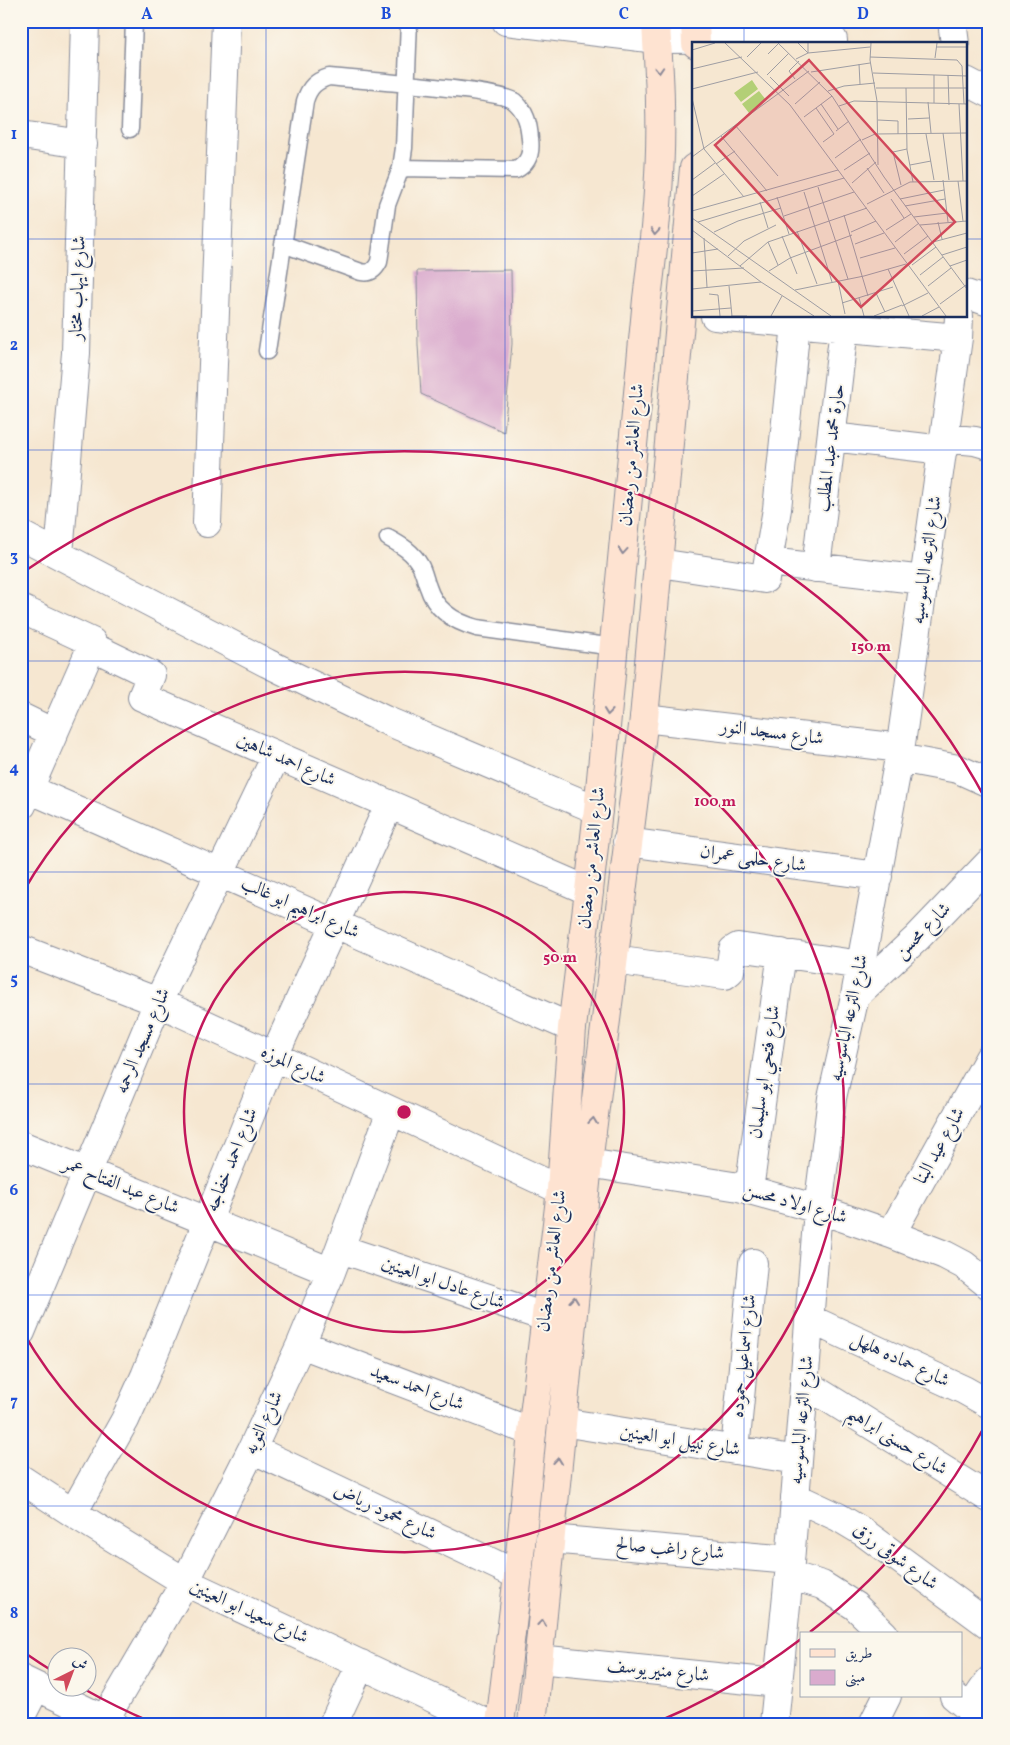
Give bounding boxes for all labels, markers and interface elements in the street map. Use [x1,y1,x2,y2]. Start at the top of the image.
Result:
text: A [141,4,153,26]
text: B [381,4,392,26]
text: C [619,4,629,26]
text: D [857,4,869,26]
inset map [692,42,968,318]
one-way arrow [653,66,664,74]
text: 1 [11,124,17,146]
one-way arrow [650,229,661,237]
street label: شارع ايهاب مختار [63,235,94,343]
text: 2 [10,335,18,357]
street label: حارة محمد عبد المطلب [810,382,852,514]
street label: شارع العاشر من رمضان [613,383,652,528]
street label: شارع الترعه الباسوسيه [905,494,950,626]
text: 3 [10,546,18,568]
one-way arrow [618,547,629,555]
text: 150 m [851,637,891,658]
one-way arrow [603,709,614,717]
street label: شارع مسجد النور [717,714,825,753]
street label: شارع احمد شاهين [232,727,340,794]
text: 4 [9,758,19,780]
street label: شارع العاشر من رمضان [572,785,613,931]
text: 100 m [694,792,737,813]
street label: شارع حلمى عمران [698,839,808,880]
street label: شارع ابراهيم ابو غالب [235,870,363,950]
street label: شارع محسن [889,897,958,966]
text: 50 m [543,948,577,969]
street label: شارع الترعه الباسوسيه [823,952,876,1084]
text: 5 [10,969,18,991]
street label: شارع مسجد الرحمه [109,984,178,1098]
street label: شارع فتحي ابو سليمان [743,1003,791,1141]
street label: شارع الموزه [256,1039,330,1092]
centre of rings [395,1103,413,1121]
street label: شارع عيد البنا [908,1103,973,1190]
street label: شارع احمد خفاجه [199,1104,266,1216]
one-way arrow [587,1116,598,1124]
street label: شارع عبد الفتاح عمر [56,1150,183,1224]
street label: شارع اولاد محسن [740,1177,850,1232]
text: 6 [10,1180,19,1202]
street label: شارع العاشر من رمضان [530,1188,575,1334]
street label: شارع عادل ابو العينين [378,1250,508,1317]
street label: شارع اسماعيل حموده [725,1293,764,1419]
one-way arrow [568,1295,579,1303]
street label: شارع حماده هلهل [846,1326,954,1395]
street label: شارع الترعه الباسوسيه [783,1354,822,1486]
street label: شارع احمد سعيد [366,1358,468,1419]
street label: شارع التوبه [238,1387,291,1460]
text: 7 [10,1391,18,1413]
street label: شارع حسنى ابراهيم [839,1400,952,1487]
street label: شارع نبيل ابو العينين [618,1419,742,1464]
one-way arrow [552,1457,563,1465]
street label: شارع محمود رياض [329,1477,441,1548]
street label: شارع شوقى رزق [846,1517,943,1598]
street label: شارع راغب صالح [614,1531,725,1569]
street label: شارع سعيد ابو العينين [185,1573,313,1652]
text: 8 [10,1603,18,1625]
one-way arrow [536,1619,547,1627]
legend [800,1632,962,1698]
text: طريق [845,1644,872,1665]
north arrow [48,1648,98,1698]
text: ش [68,1652,91,1675]
street label: شارع منير يوسف [605,1653,711,1690]
text: مبنى [845,1668,865,1689]

